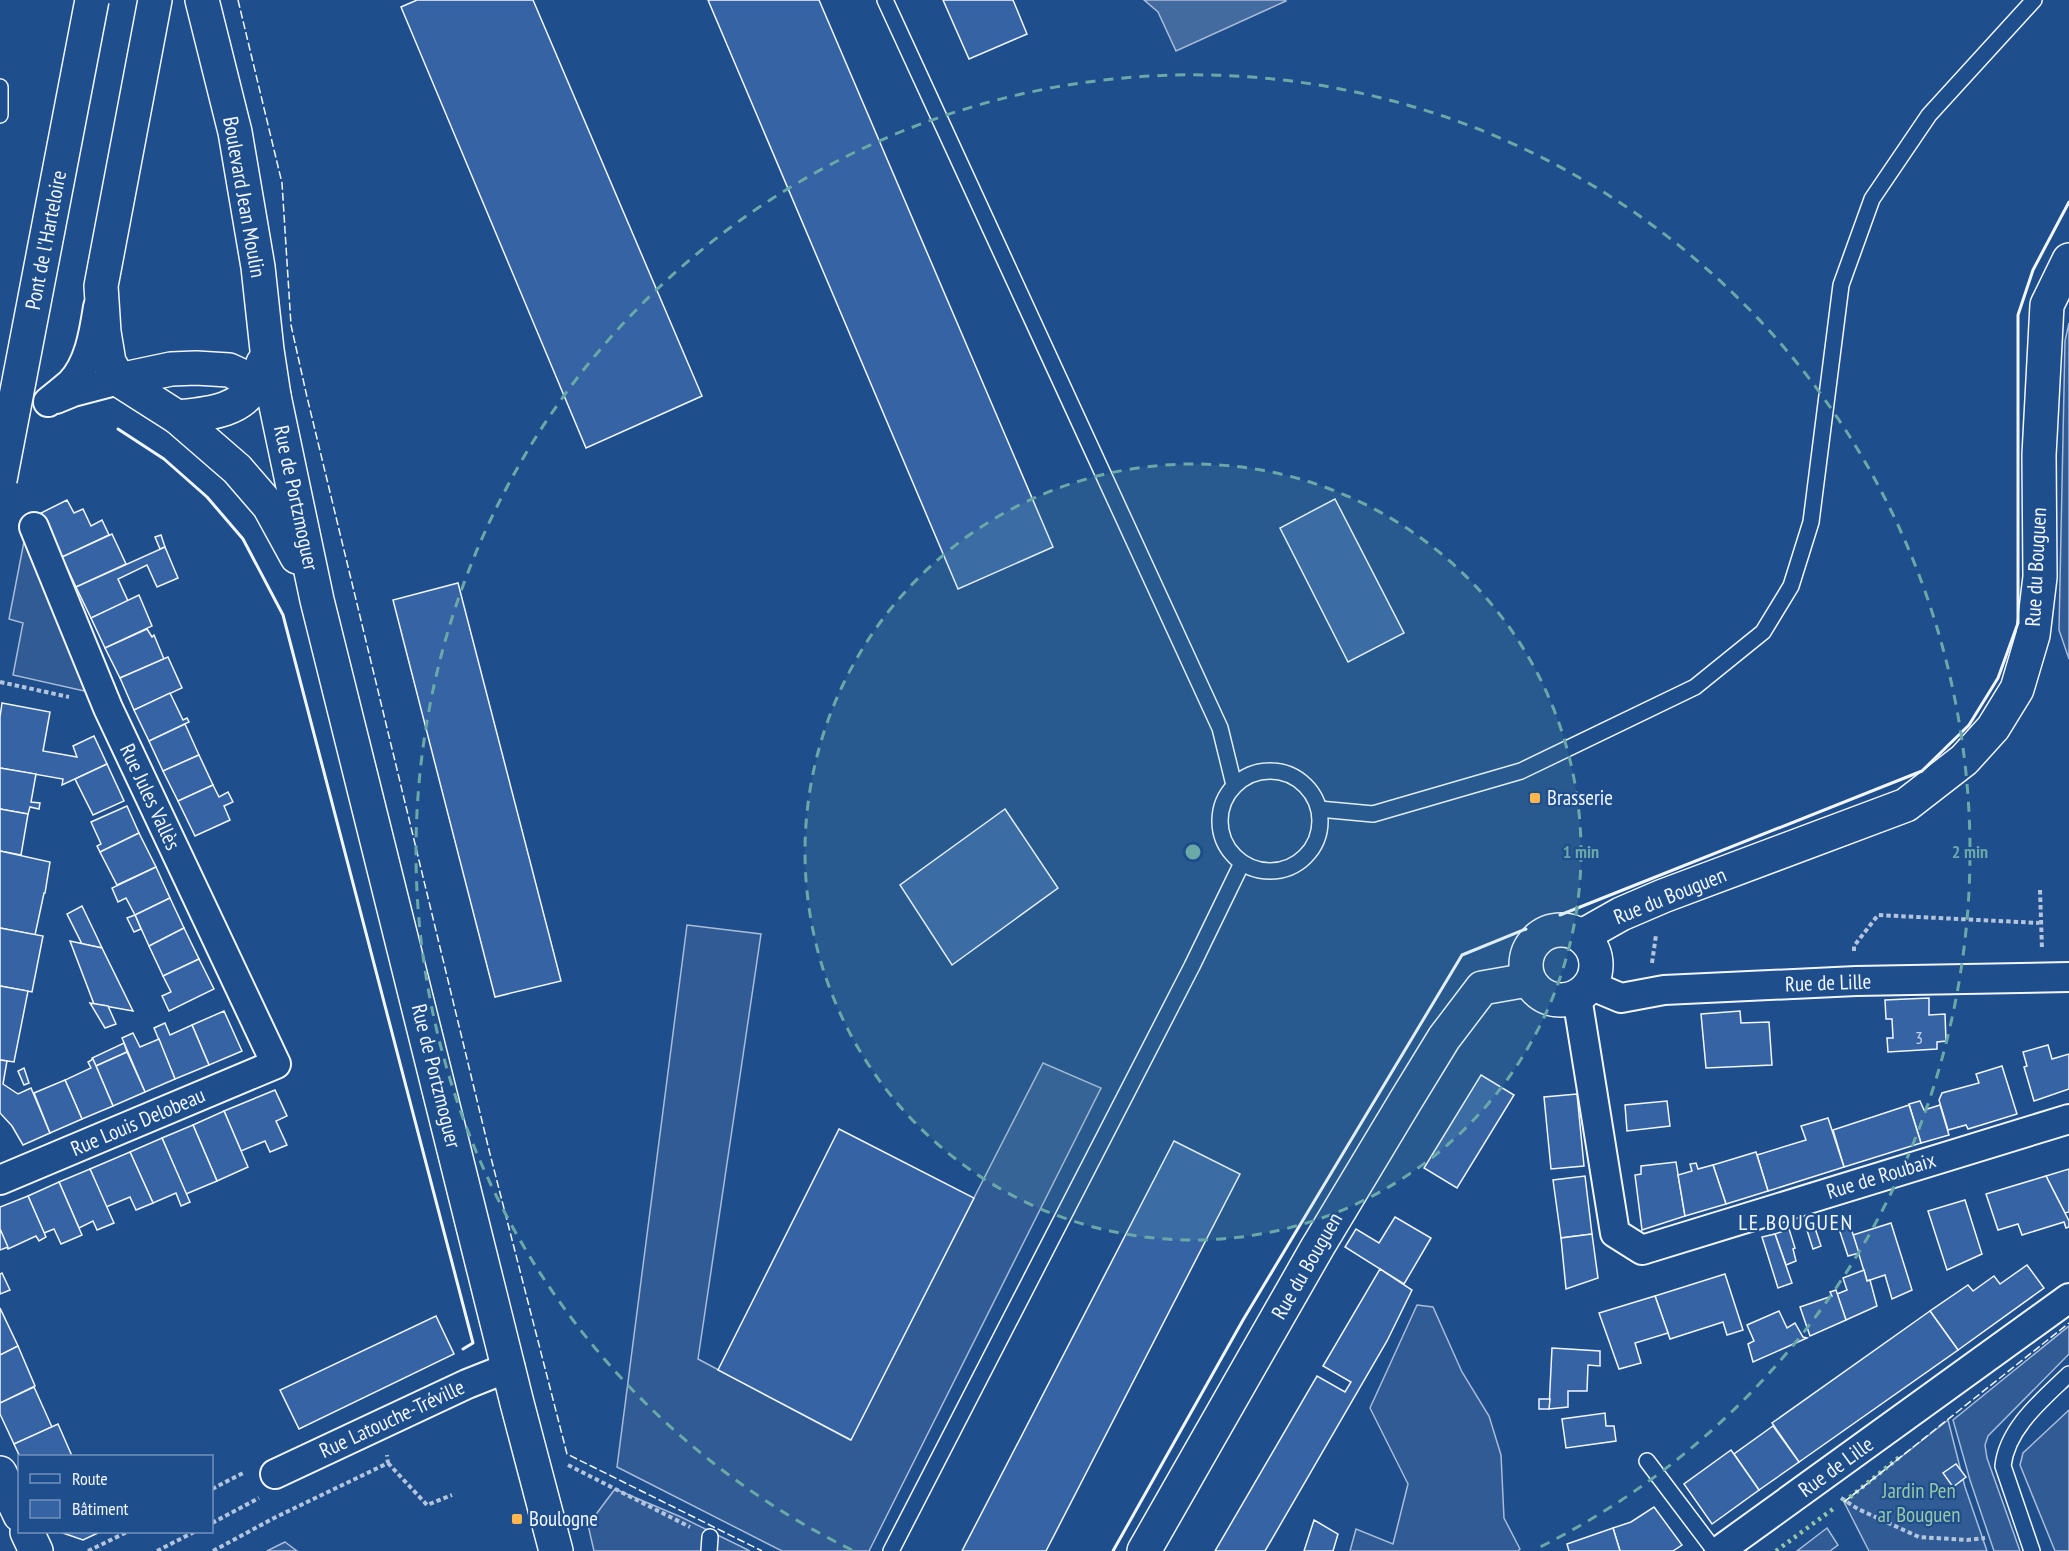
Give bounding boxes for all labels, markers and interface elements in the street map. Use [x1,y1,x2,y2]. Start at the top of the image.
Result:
street label: Boulevard Jean Moulin [217,114,272,280]
street label: Pont de l'Harteloire [19,168,72,312]
street label: Rue de Portzmoguer [268,423,325,573]
street label: Rue du Bouguen [2019,507,2052,627]
street label: Rue Jules Vallès [114,739,187,854]
place label: Brasserie [1547,784,1613,811]
marker: Brasserie [1528,791,1542,805]
text: 1 min [1563,840,1599,863]
text: 2 min [1952,840,1988,863]
centre of rings [1183,842,1203,862]
street label: Rue du Bouguen [1610,861,1730,930]
street label: Rue de Lille [1784,968,1872,997]
street label: Rue de Portzmoguer [406,1001,467,1151]
house number: 3 [1915,1026,1923,1049]
street label: Rue Louis Delobeau [67,1081,209,1162]
street label: Rue de Roubaix [1823,1146,1939,1205]
street label: Rue du Bouguen [1265,1207,1348,1324]
district label: LE BOUGUEN [1738,1208,1854,1236]
street label: Rue Latouche-Tréville [315,1373,469,1464]
street label: Rue de Lille [1793,1430,1879,1503]
legend [18,1455,213,1533]
text: Route [72,1467,108,1490]
park label: Jardin Pen ar Bouguen [1878,1477,1960,1528]
text: Bâtiment [72,1497,129,1520]
place label: Boulogne [529,1505,598,1532]
marker: Boulogne [510,1512,524,1526]

